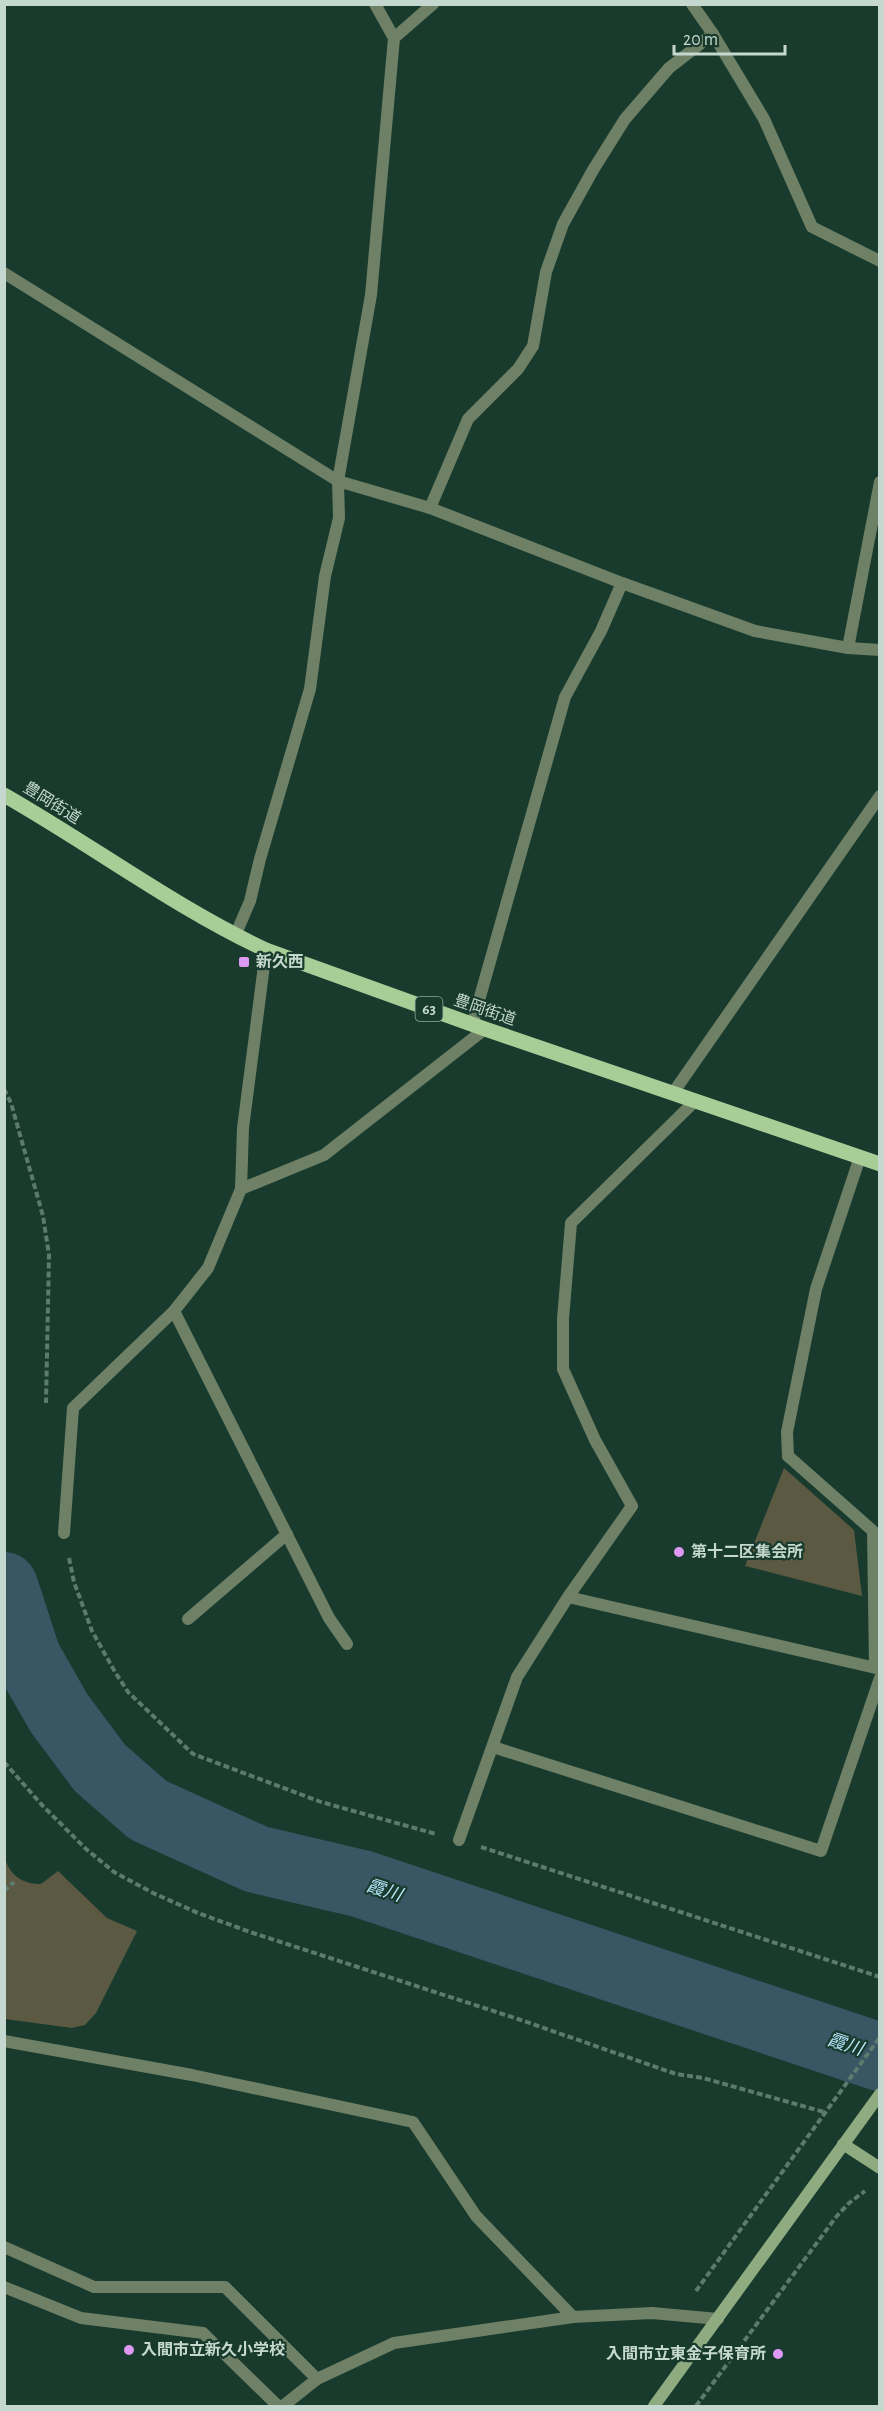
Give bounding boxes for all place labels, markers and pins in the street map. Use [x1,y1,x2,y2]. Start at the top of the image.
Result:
place label: 新久西 [256,953,304,970]
marker: 新久西 [237,955,251,969]
place label: 第十二区集会所 [691,1543,803,1560]
marker: 第十二区集会所 [672,1545,686,1559]
place label: 入間市立新久小学校 [141,2341,285,2358]
marker: 入間市立新久小学校 [122,2343,136,2357]
place label: 入間市立東金子保育所 [606,2345,766,2362]
marker: 入間市立東金子保育所 [771,2347,785,2361]

